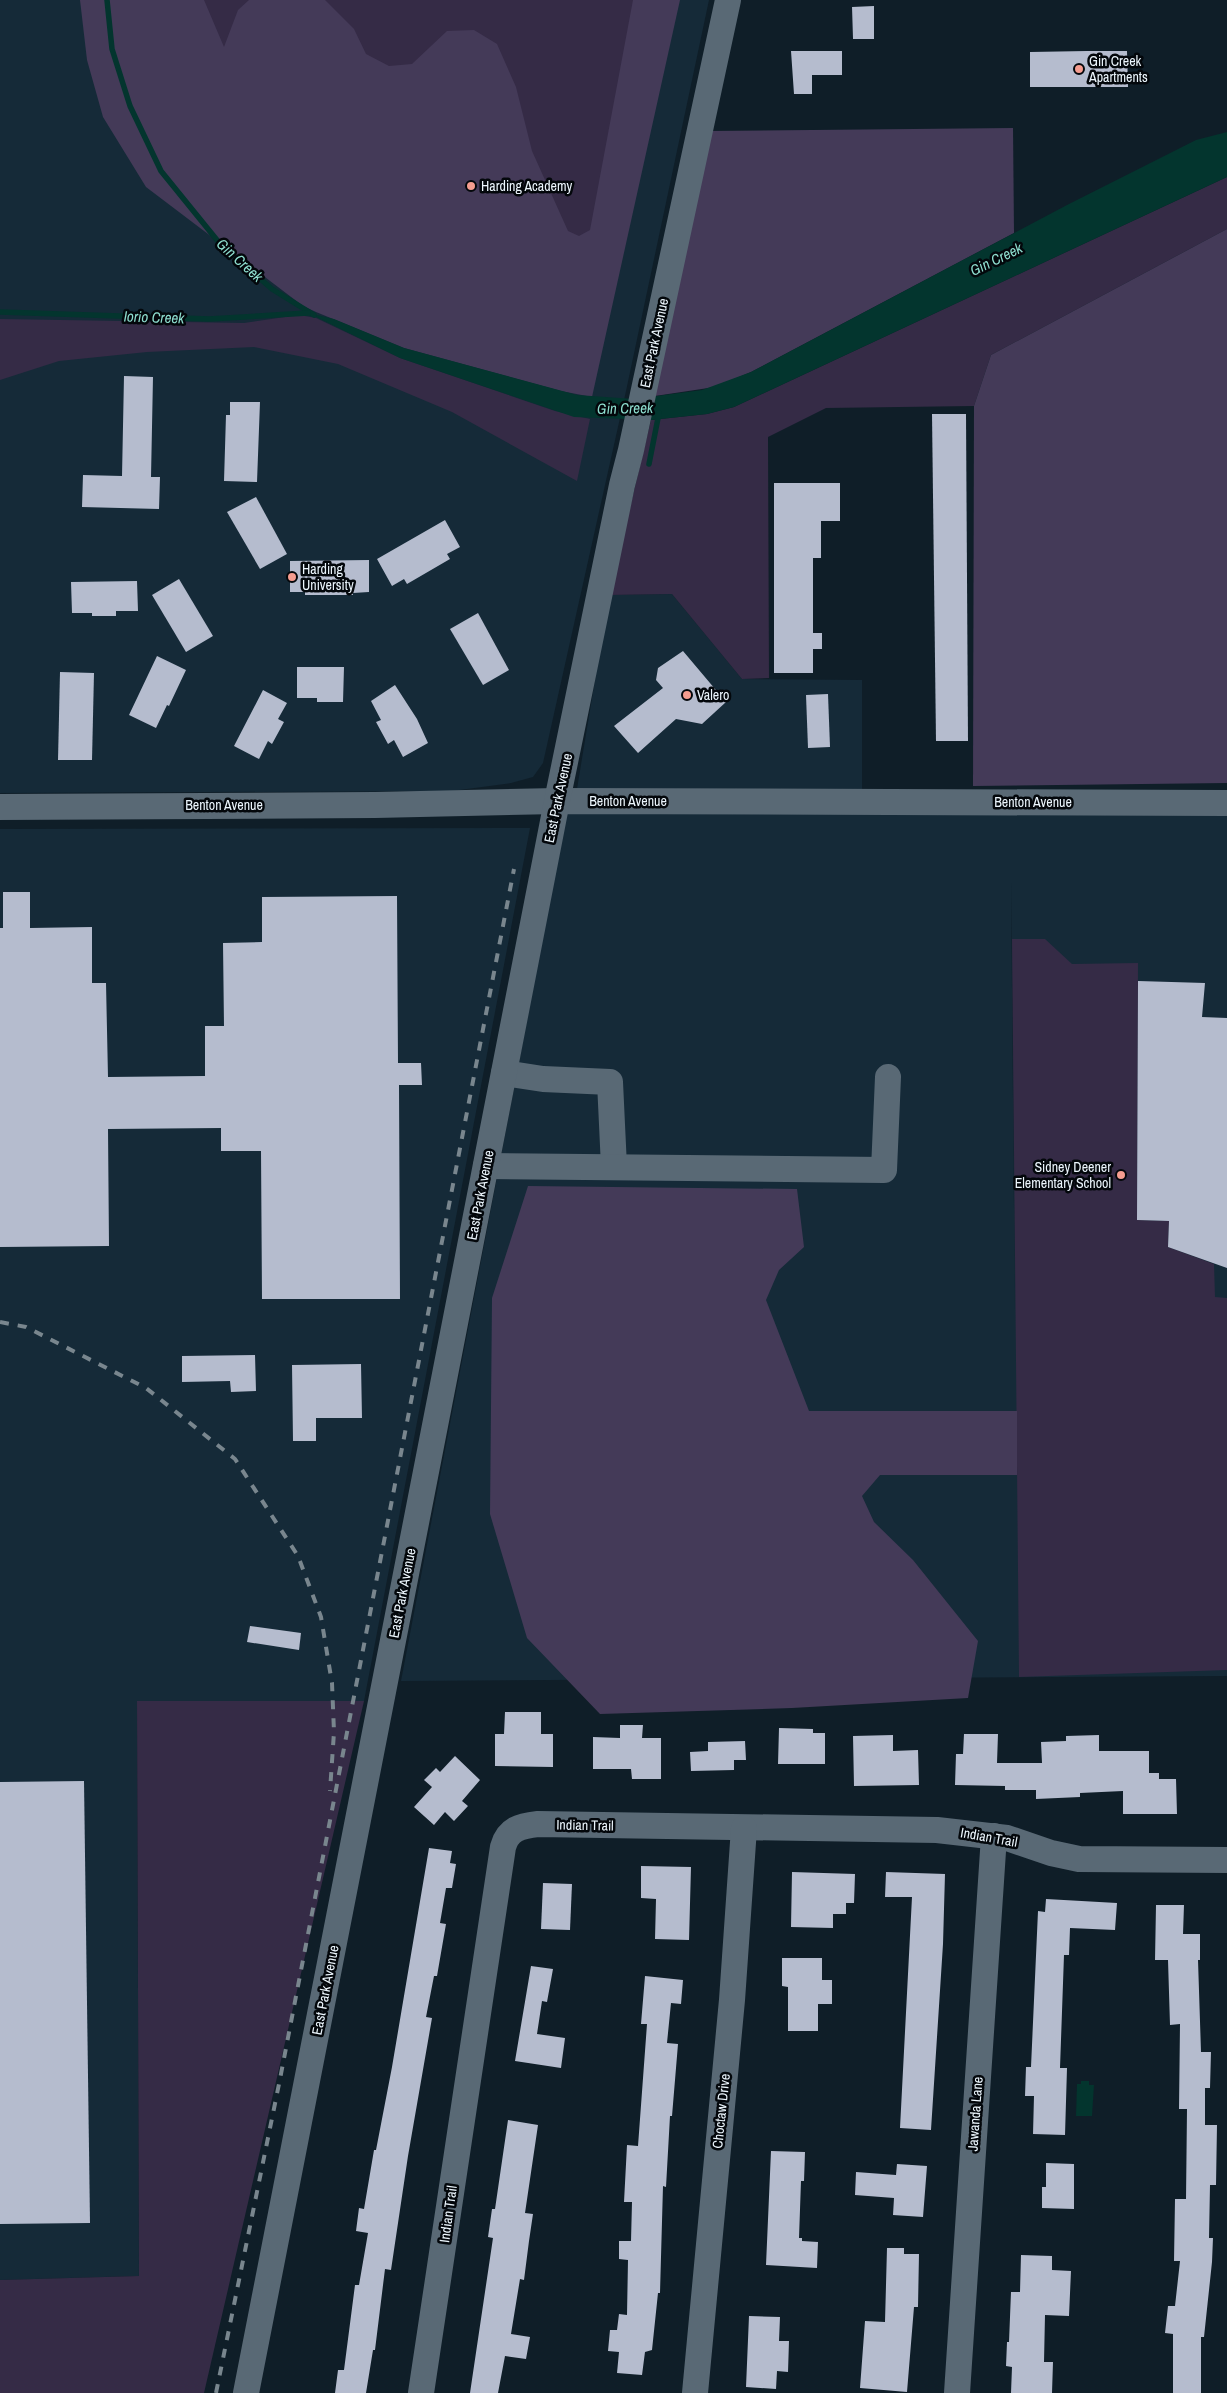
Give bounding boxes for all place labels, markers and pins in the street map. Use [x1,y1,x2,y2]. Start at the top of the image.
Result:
place label: Gin Creek Apartments [1088,52,1148,86]
marker: Gin Creek Apartments [1073,63,1085,75]
place label: Harding Academy [481,177,573,195]
marker: Harding Academy [465,180,477,192]
place label: Harding University [302,560,354,594]
marker: Harding University [286,571,298,583]
place label: Valero [697,686,729,704]
marker: Valero [681,689,693,701]
place label: Sidney Deener Elementary School [1015,1158,1111,1192]
marker: Sidney Deener Elementary School [1115,1169,1127,1181]

